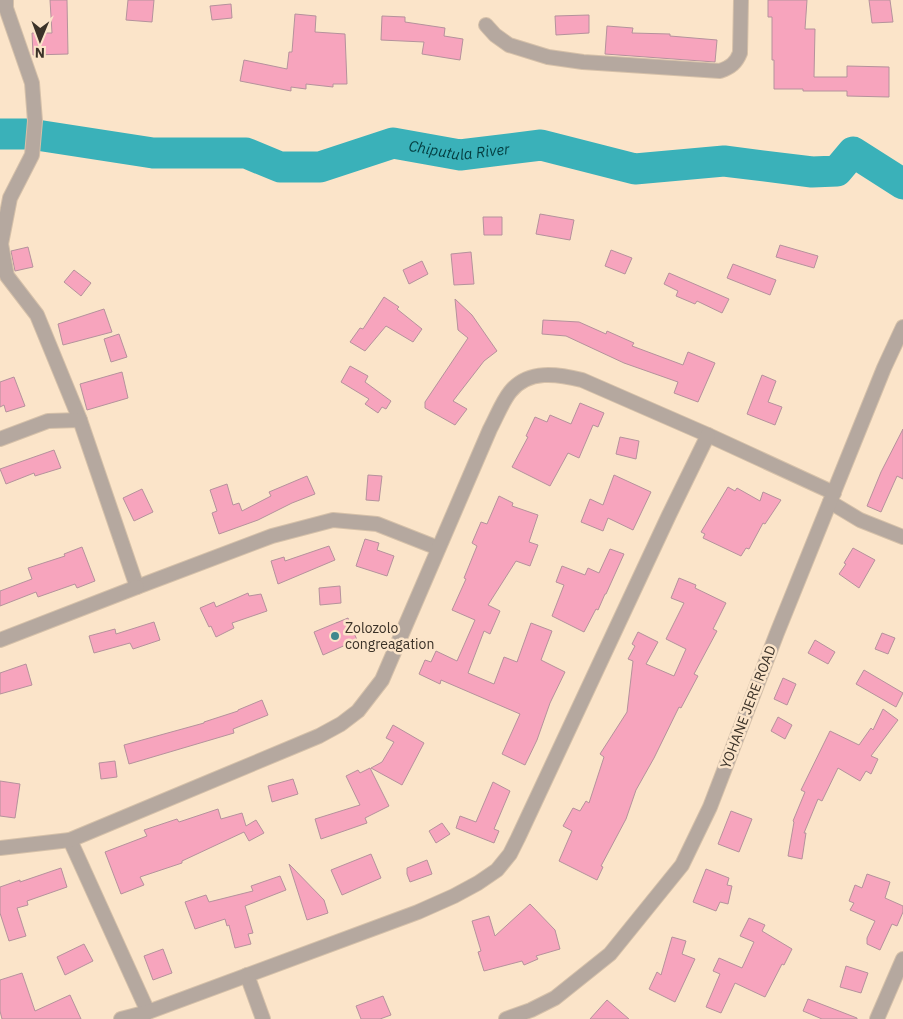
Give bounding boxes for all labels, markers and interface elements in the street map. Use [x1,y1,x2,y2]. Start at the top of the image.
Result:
north arrow [15,15,65,65]
text: N [35,44,45,62]
water label: Chiputula River [407,136,511,164]
place label: Zolozolo congreagation [345,619,434,653]
marker: Zolozolo congreagation [329,630,341,642]
street label: YOHANE JERE ROAD [716,643,780,771]

